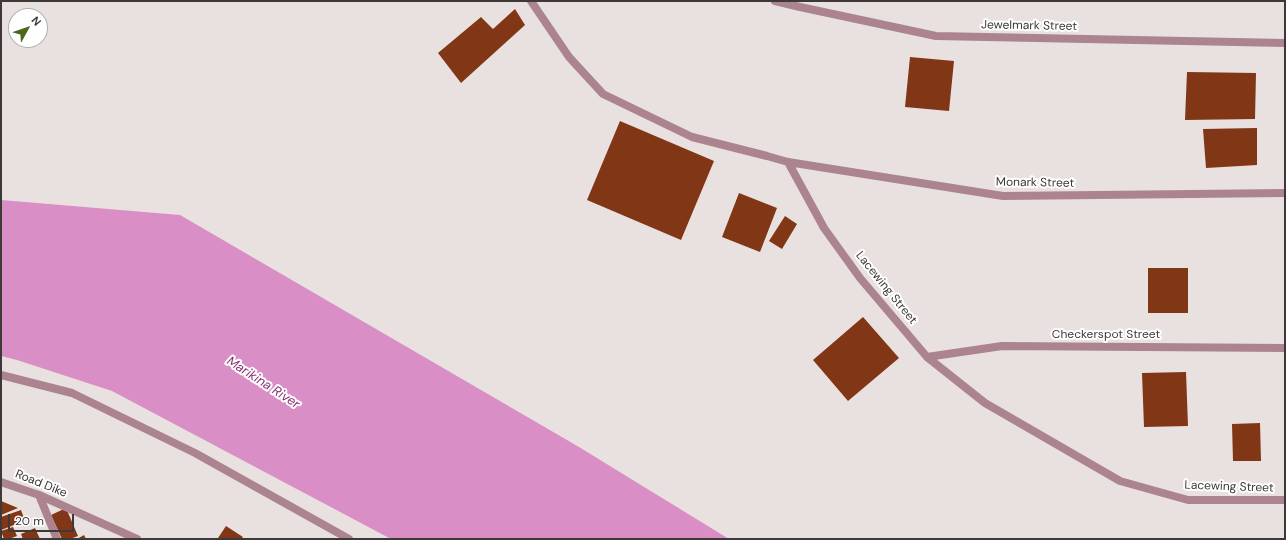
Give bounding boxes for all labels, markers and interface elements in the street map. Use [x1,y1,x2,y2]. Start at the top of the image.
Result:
north arrow [8,8,48,48]
text: N [28,13,44,29]
street label: Jewelmark Street [981,18,1077,34]
street label: Monark Street [996,175,1074,191]
street label: Lacewing Street [852,249,920,327]
street label: Checkerspot Street [1052,328,1160,342]
water label: Marikina River [223,354,303,412]
street label: Road Dike [13,467,69,501]
street label: Lacewing Street [1184,478,1274,496]
scale bar [10,506,76,532]
text: 20 m [15,513,44,529]

